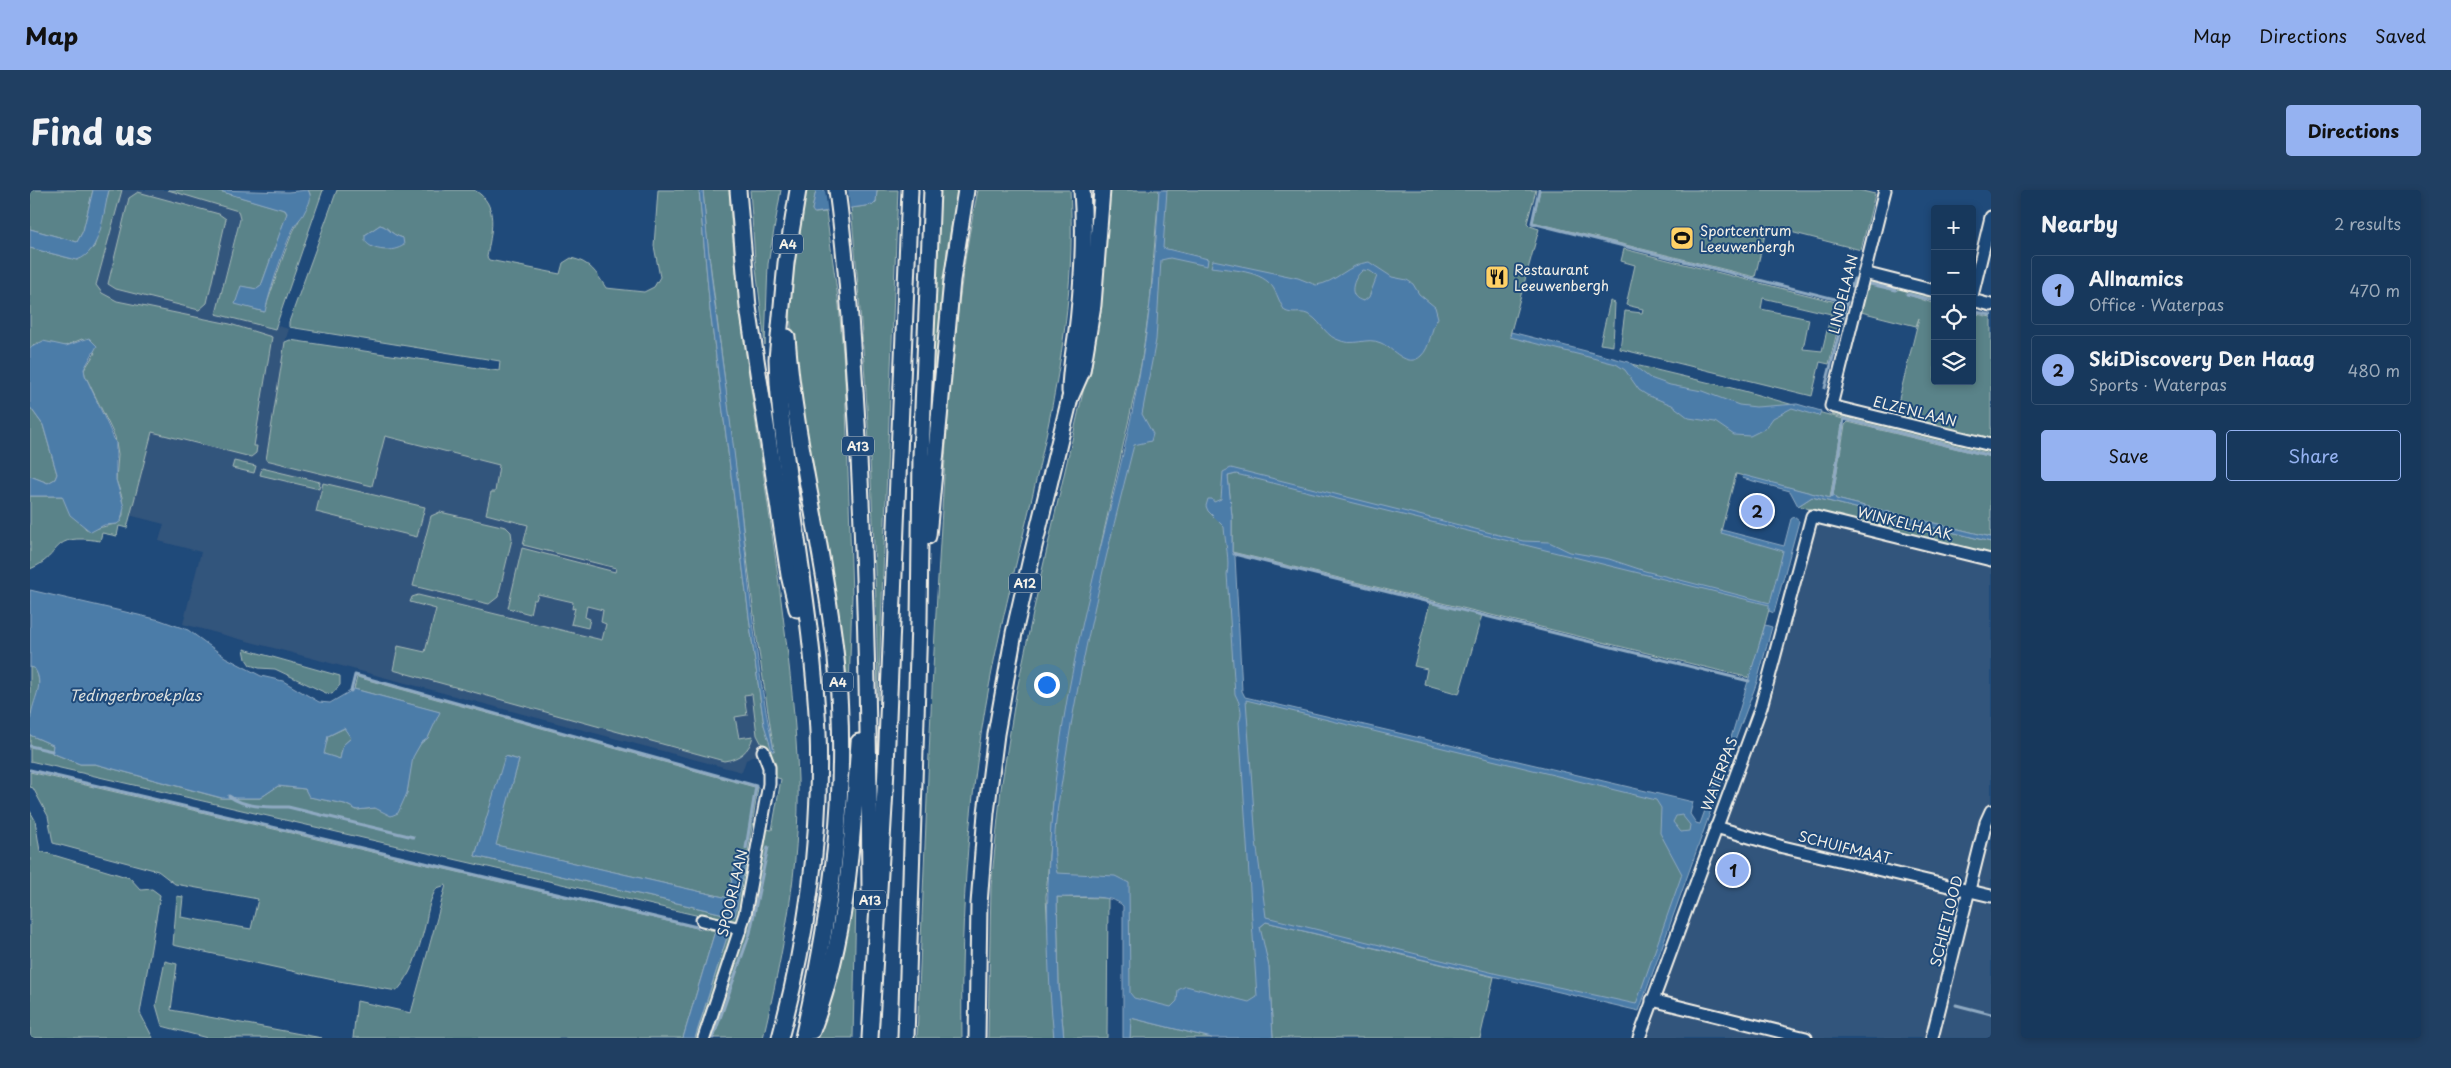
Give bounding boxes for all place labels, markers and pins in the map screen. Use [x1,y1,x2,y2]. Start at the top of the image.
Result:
place label: Sportcentrum Leeuwenbergh [1700,220,1795,257]
sports icon: Sportcentrum Leeuwenbergh [1669,225,1695,251]
place label: Restaurant Leeuwenbergh [1514,259,1609,296]
restaurant icon: Restaurant Leeuwenbergh [1484,264,1510,290]
pin: 2 [1741,492,1773,530]
pin: 1 [1717,851,1749,889]

